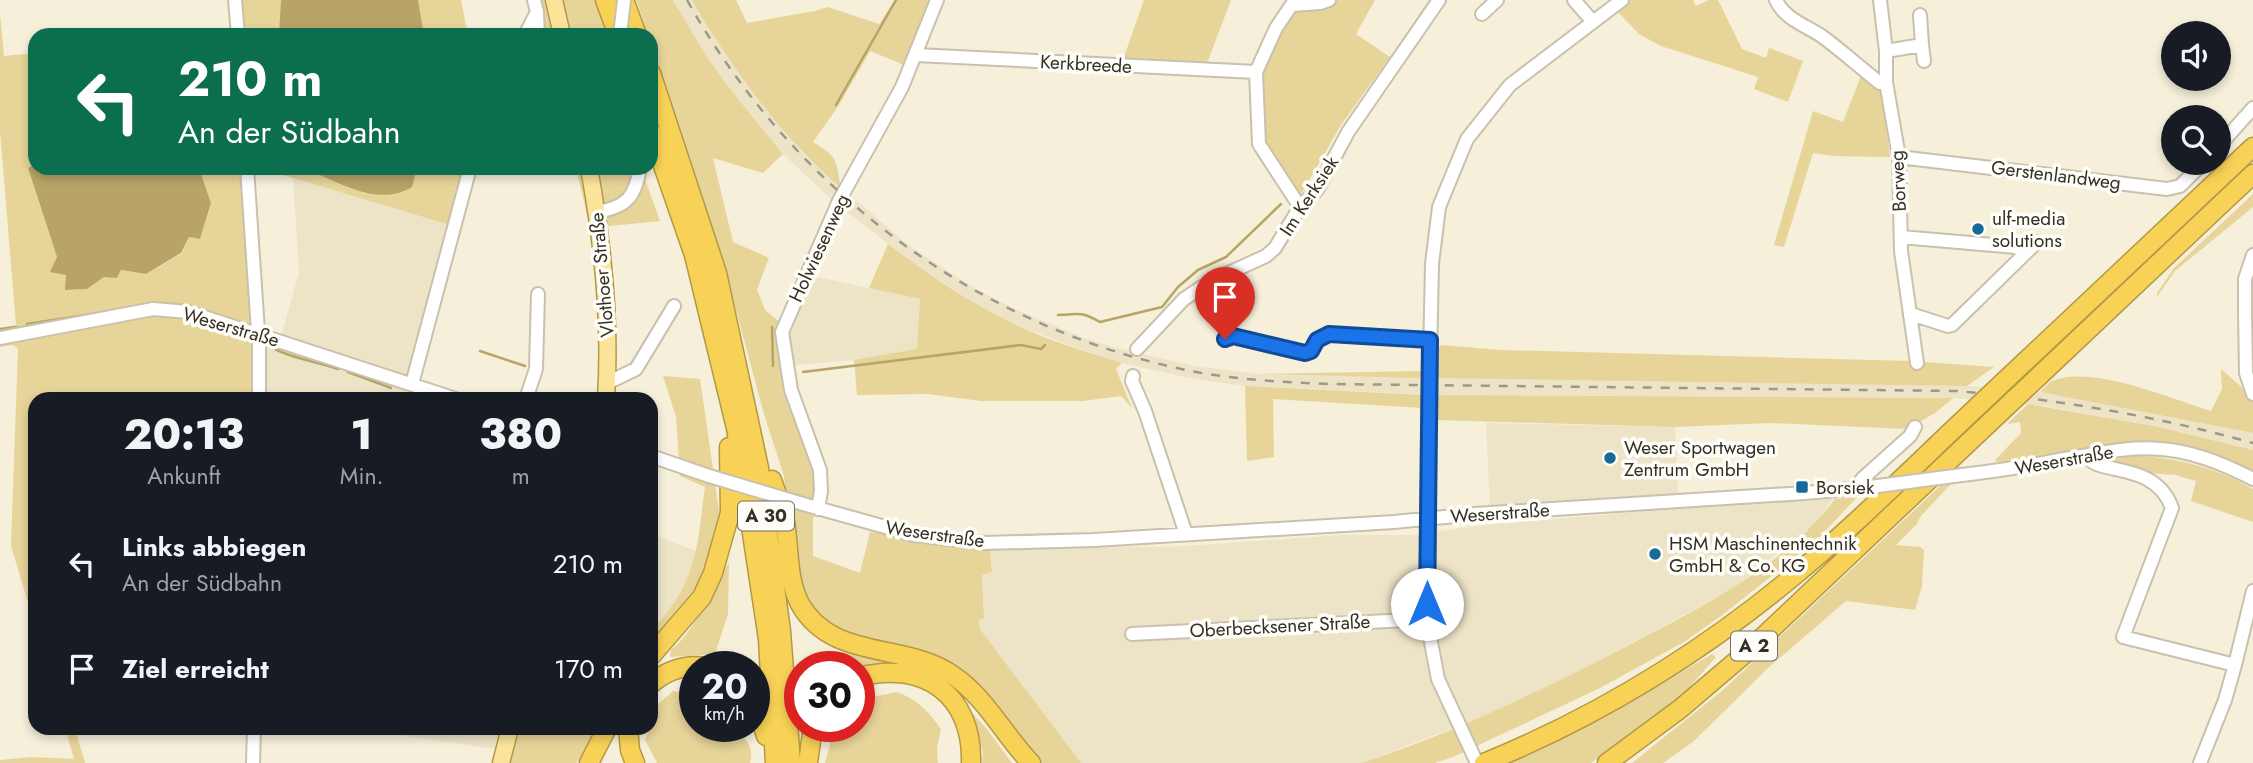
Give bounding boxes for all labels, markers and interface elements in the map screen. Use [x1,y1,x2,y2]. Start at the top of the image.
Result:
map controls [2161,21,2231,175]
button: sound [2161,21,2231,91]
text: 210 m [178,44,322,114]
street label: Kerkbreede [1039,48,1133,80]
icon: left [63,56,154,147]
button: search [2161,105,2231,175]
text: An der Südbahn [178,109,401,155]
street label: Im Kerksiek [1273,150,1345,241]
street label: Borweg [1883,150,1913,212]
street label: Gerstenlandweg [1990,154,2122,196]
street label: Holwiesenweg [782,189,856,307]
place label: ulf-media solutions [1992,205,2065,254]
street label: Vlothoer Straße [583,211,621,339]
marker: ulf-media solutions [1970,221,1986,237]
pin [1195,267,1255,339]
icon: arrive [1206,278,1244,316]
street label: Weserstraße [179,300,283,354]
text: 20:13 [124,404,244,465]
text: 1 [351,404,373,465]
text: 380 [479,404,562,465]
place label: Weser Sportwagen Zentrum GmbH [1624,434,1776,483]
street label: Weserstraße [2013,438,2116,482]
marker: Weser Sportwagen Zentrum GmbH [1602,450,1618,466]
text: Ankunft [147,459,221,493]
text: Min. [340,459,383,493]
text: m [512,459,530,493]
place label: Borsiek [1816,474,1875,501]
marker: Borsiek [1794,479,1810,495]
street label: Weserstraße [1449,496,1551,530]
road number: A 30 [738,502,794,530]
street label: Weserstraße [884,514,986,554]
text: Links abbiegen [122,528,306,566]
place label: HSM Maschinentechnik GmbH & Co. KG [1669,530,1857,579]
icon: left [63,545,101,583]
text: 210 m [553,545,623,583]
marker: HSM Maschinentechnik GmbH & Co. KG [1647,546,1663,562]
text: An der Südbahn [122,566,282,600]
position arrow [1390,567,1464,641]
street label: Oberbecksener Straße [1189,608,1371,644]
road number: A 2 [1731,632,1777,660]
icon: arrive [63,650,101,688]
text: Ziel erreicht [122,650,269,688]
text: 170 m [554,650,623,688]
speed limit sign: 30 [784,651,875,742]
text: 20 [701,662,748,712]
text: km/h [704,701,745,727]

